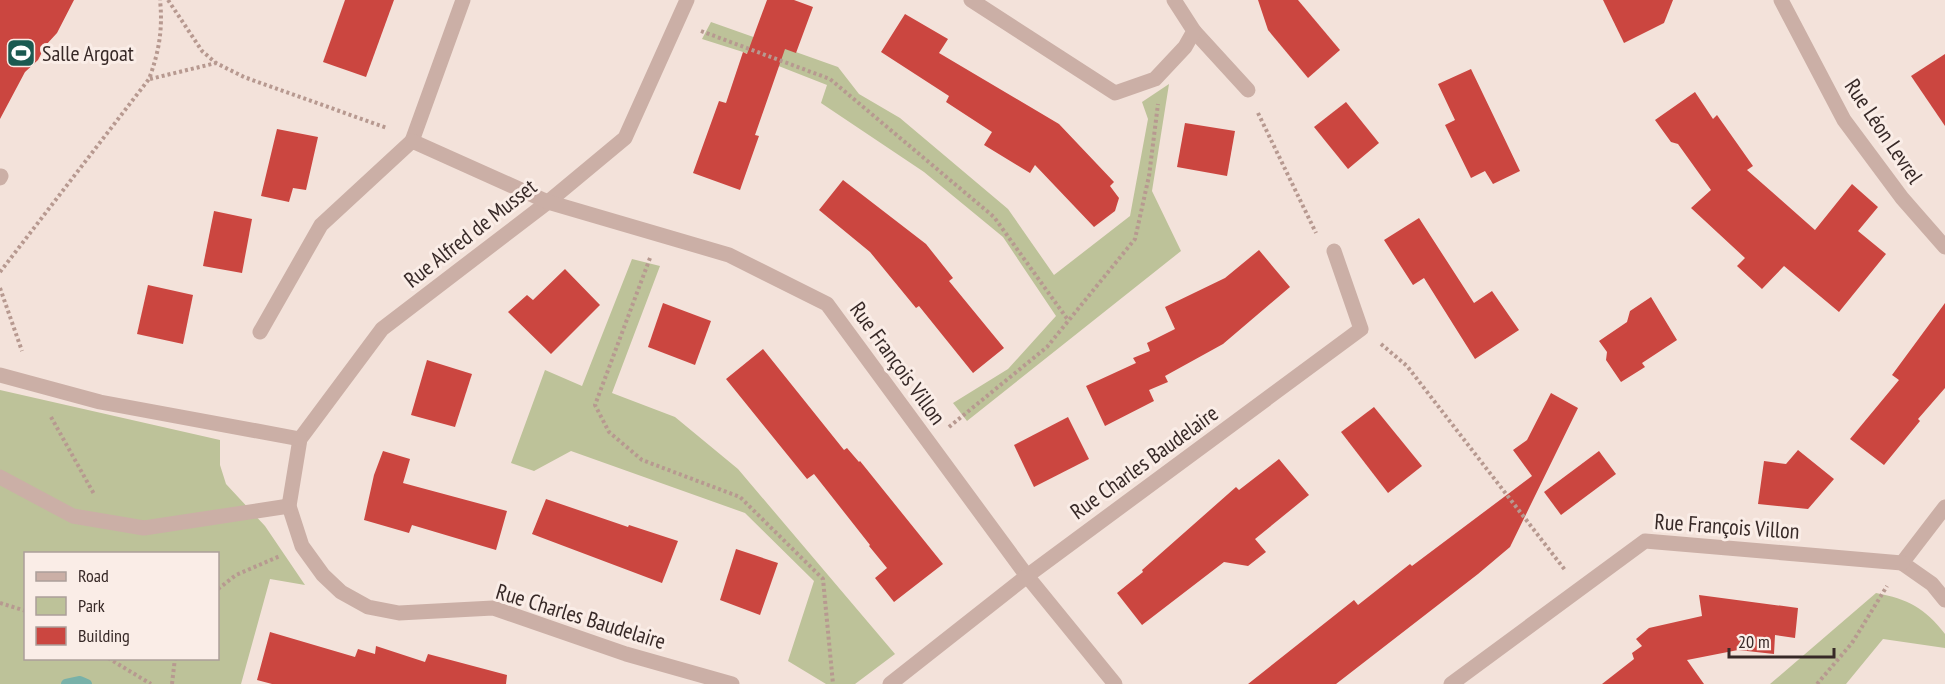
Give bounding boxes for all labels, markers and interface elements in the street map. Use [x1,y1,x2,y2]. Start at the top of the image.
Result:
sports icon: Salle Argoat [5,37,37,69]
place label: Salle Argoat [42,39,134,67]
street label: Rue Léon Levrel [1839,73,1930,189]
street label: Rue Alfred de Musset [398,173,542,293]
street label: Rue François Villon [844,296,952,430]
street label: Rue Charles Baudelaire [1065,399,1223,525]
street label: Rue François Villon [1654,507,1800,545]
legend [24,552,219,660]
text: Road [78,564,109,587]
street label: Rue Charles Baudelaire [493,577,669,655]
text: Park [78,594,105,617]
scale bar [1729,621,1834,659]
text: Building [78,624,130,647]
text: 20 m [1738,630,1770,653]

